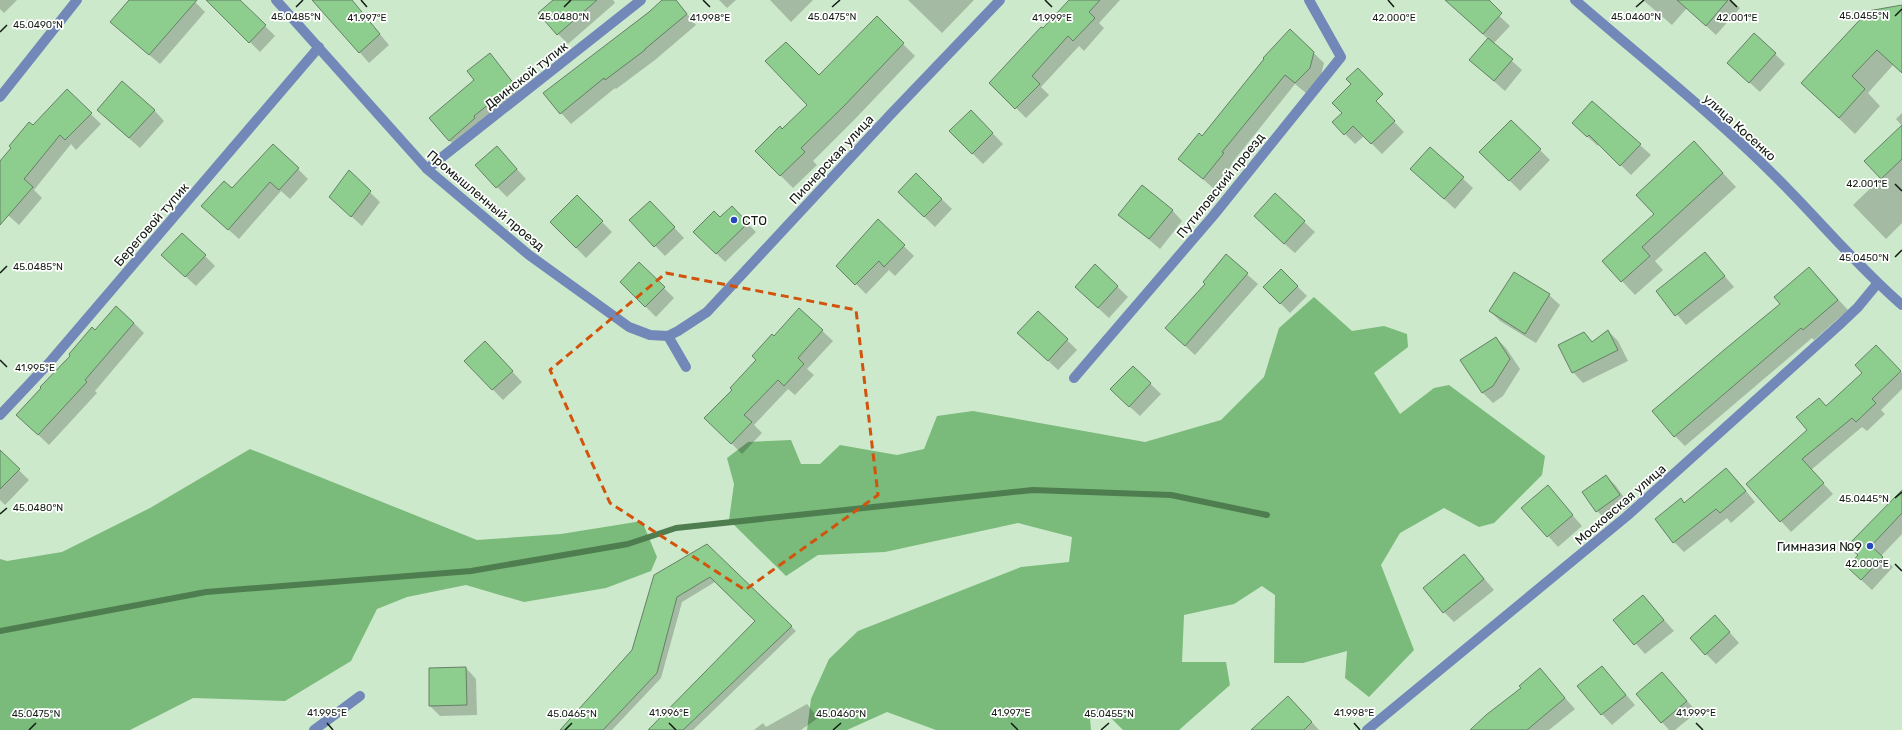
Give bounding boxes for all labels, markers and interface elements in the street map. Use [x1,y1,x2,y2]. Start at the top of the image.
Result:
text: 45.0455°N [1839,10,1889,22]
text: 45.0485°N [271,11,321,23]
text: 45.0480°N [539,11,589,23]
text: 45.0475°N [808,11,856,23]
text: 45.0460°N [1611,11,1661,23]
text: 41.997°E [347,12,387,24]
text: 41.998°E [690,12,730,24]
text: 41.999°E [1032,12,1072,24]
text: 42.000°E [1372,12,1416,24]
text: 42.001°E [1716,12,1758,24]
text: 45.0490°N [13,19,63,31]
street label: Двинской тупик [482,38,571,112]
street label: улица Косенко [1700,91,1779,164]
street label: Пионерская улица [786,112,877,207]
street label: Путиловский проезд [1173,130,1268,241]
street label: Промышленный проезд [424,147,547,254]
text: 42.001°E [1846,178,1888,190]
street label: Береговой тупик [111,179,192,269]
place label: СТО [742,213,767,228]
marker: СТО [729,215,739,225]
text: 45.0450°N [1839,252,1889,264]
text: 45.0485°N [13,261,63,273]
text: 41.995°E [15,362,55,374]
street label: Московская улица [1572,461,1669,548]
text: 45.0445°N [1839,493,1889,505]
text: 45.0480°N [13,502,63,514]
place label: Гимназия №9 [1777,539,1862,554]
marker: Гимназия №9 [1865,541,1875,551]
text: 42.000°E [1845,558,1889,570]
text: 41.995°E [307,707,347,719]
text: 41.996°E [649,707,689,719]
text: 41.997°E [991,707,1031,719]
text: 41.998°E [1334,707,1374,719]
text: 41.999°E [1676,707,1716,719]
text: 45.0475°N [12,708,60,720]
text: 45.0465°N [547,708,597,720]
text: 45.0460°N [816,708,866,720]
text: 45.0455°N [1084,708,1134,720]

